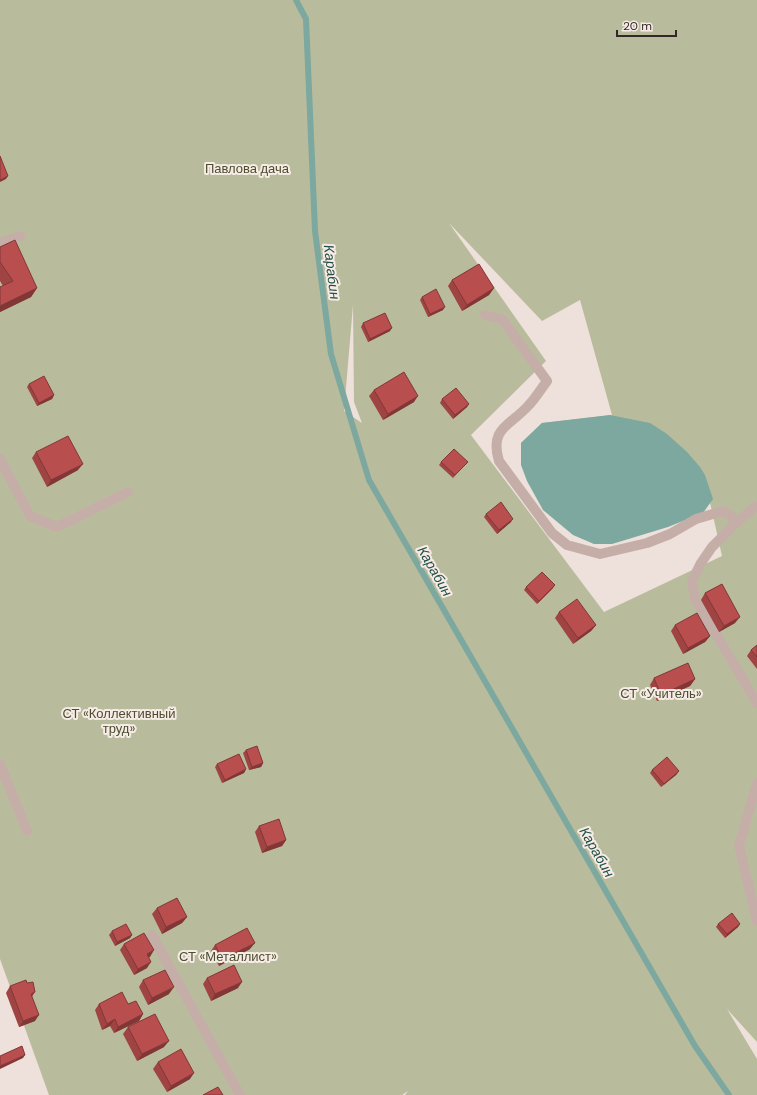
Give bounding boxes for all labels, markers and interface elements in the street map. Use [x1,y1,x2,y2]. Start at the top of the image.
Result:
scale bar [617,12,676,38]
text: 20 m [623,18,652,34]
park label: Павлова дача [205,160,290,177]
water label: Карабин [320,244,344,301]
water label: Карабин [413,543,457,600]
park label: СТ «Учитель» [620,685,702,702]
park label: СТ «Коллективный труд» [63,705,175,737]
water label: Карабин [575,824,619,881]
park label: СТ «Металлист» [179,948,277,965]

